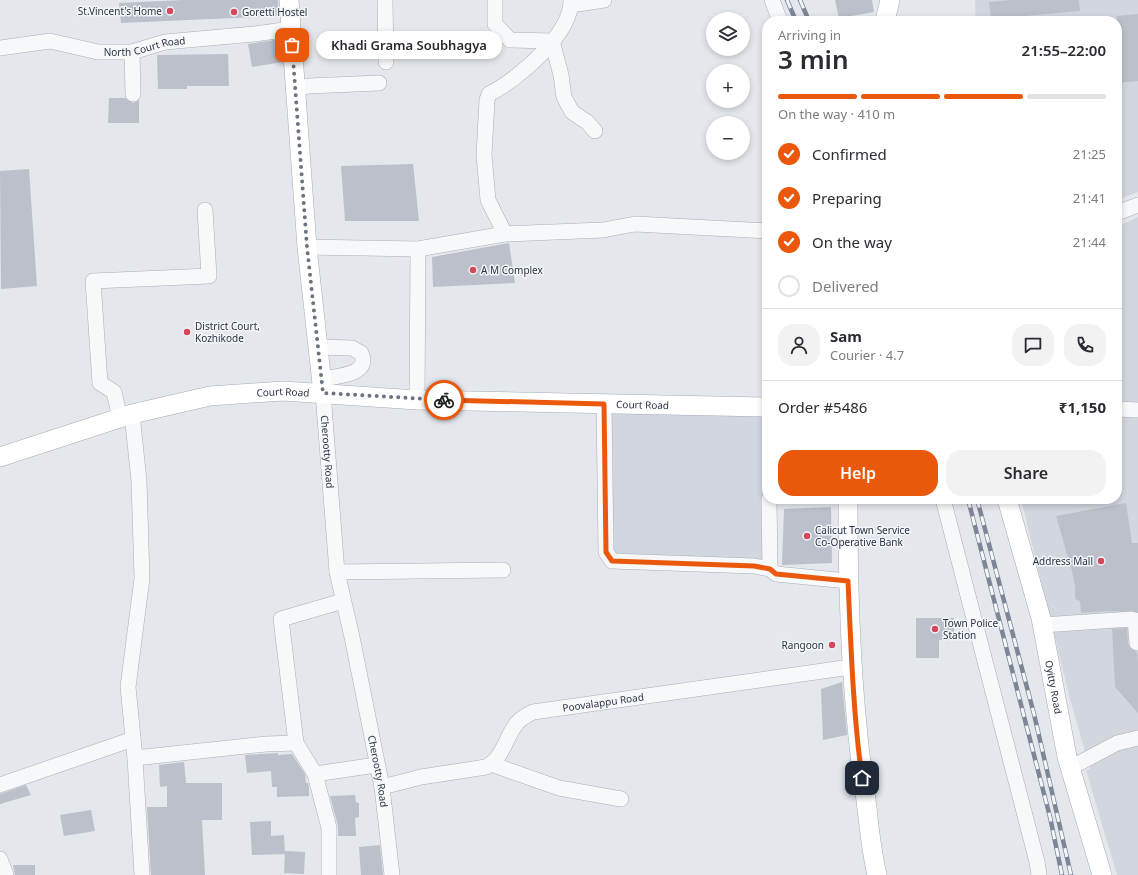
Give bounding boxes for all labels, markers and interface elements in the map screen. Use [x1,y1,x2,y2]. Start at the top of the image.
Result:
place label: St.Vincent's Home [78,4,162,18]
place label: Goretti Hostel [242,5,307,19]
marker: St.Vincent's Home [165,6,175,16]
marker: Goretti Hostel [229,7,239,17]
map controls [706,12,750,160]
button: layers [706,12,750,56]
text: Arriving in [778,26,841,44]
pin [275,28,309,62]
callout: Khadi Grama Soubhagya [316,31,502,59]
street label: North Court Road [104,33,186,59]
icon: bag [281,34,303,56]
text: Khadi Grama Soubhagya [331,36,487,54]
text: 21:55–22:00 [1022,40,1106,60]
text: 3 min [778,41,849,77]
button: + [706,64,750,108]
text: On the way · 410 m [778,105,895,123]
button: − [706,116,750,160]
icon: check [778,143,800,165]
text: Confirmed [812,144,887,164]
text: 21:25 [1073,145,1106,163]
icon: check [778,187,800,209]
text: Preparing [812,188,882,208]
text: 21:41 [1073,189,1106,207]
icon: check [778,231,800,253]
text: On the way [812,232,892,252]
text: 21:44 [1073,233,1106,251]
place label: A M Complex [481,263,544,277]
marker: A M Complex [468,265,478,275]
text: Delivered [812,276,879,296]
place label: District Court, Kozhikode [195,319,260,345]
button: person [778,324,820,366]
button: chat [1012,324,1054,366]
button: phone [1064,324,1106,366]
text: Sam [830,326,862,346]
marker: District Court, Kozhikode [182,327,192,337]
text: Courier · 4.7 [830,346,904,364]
courier [424,380,464,420]
street label: Court Road [256,384,310,400]
icon: bike [433,389,455,411]
street label: Court Road [616,397,669,412]
text: Order #5486 [778,397,867,417]
text: ₹1,150 [1059,397,1106,417]
street label: Cherootty Road [318,415,337,489]
button: Help [778,450,938,496]
button: Share [946,450,1106,496]
place label: Calicut Town Service Co-Operative Bank [815,523,910,549]
marker: Calicut Town Service Co-Operative Bank [802,531,812,541]
place label: Address Mall [1033,554,1093,568]
marker: Address Mall [1096,556,1106,566]
place label: Town Police Station [943,616,998,642]
marker: Town Police Station [930,624,940,634]
place label: Rangoon [782,638,824,652]
marker: Rangoon [827,640,837,650]
street label: Oyitty Road [1042,659,1066,715]
street label: Poovalappu Road [561,689,645,715]
street label: Cherootty Road [365,734,391,808]
pin [845,761,879,795]
icon: home [851,767,873,789]

